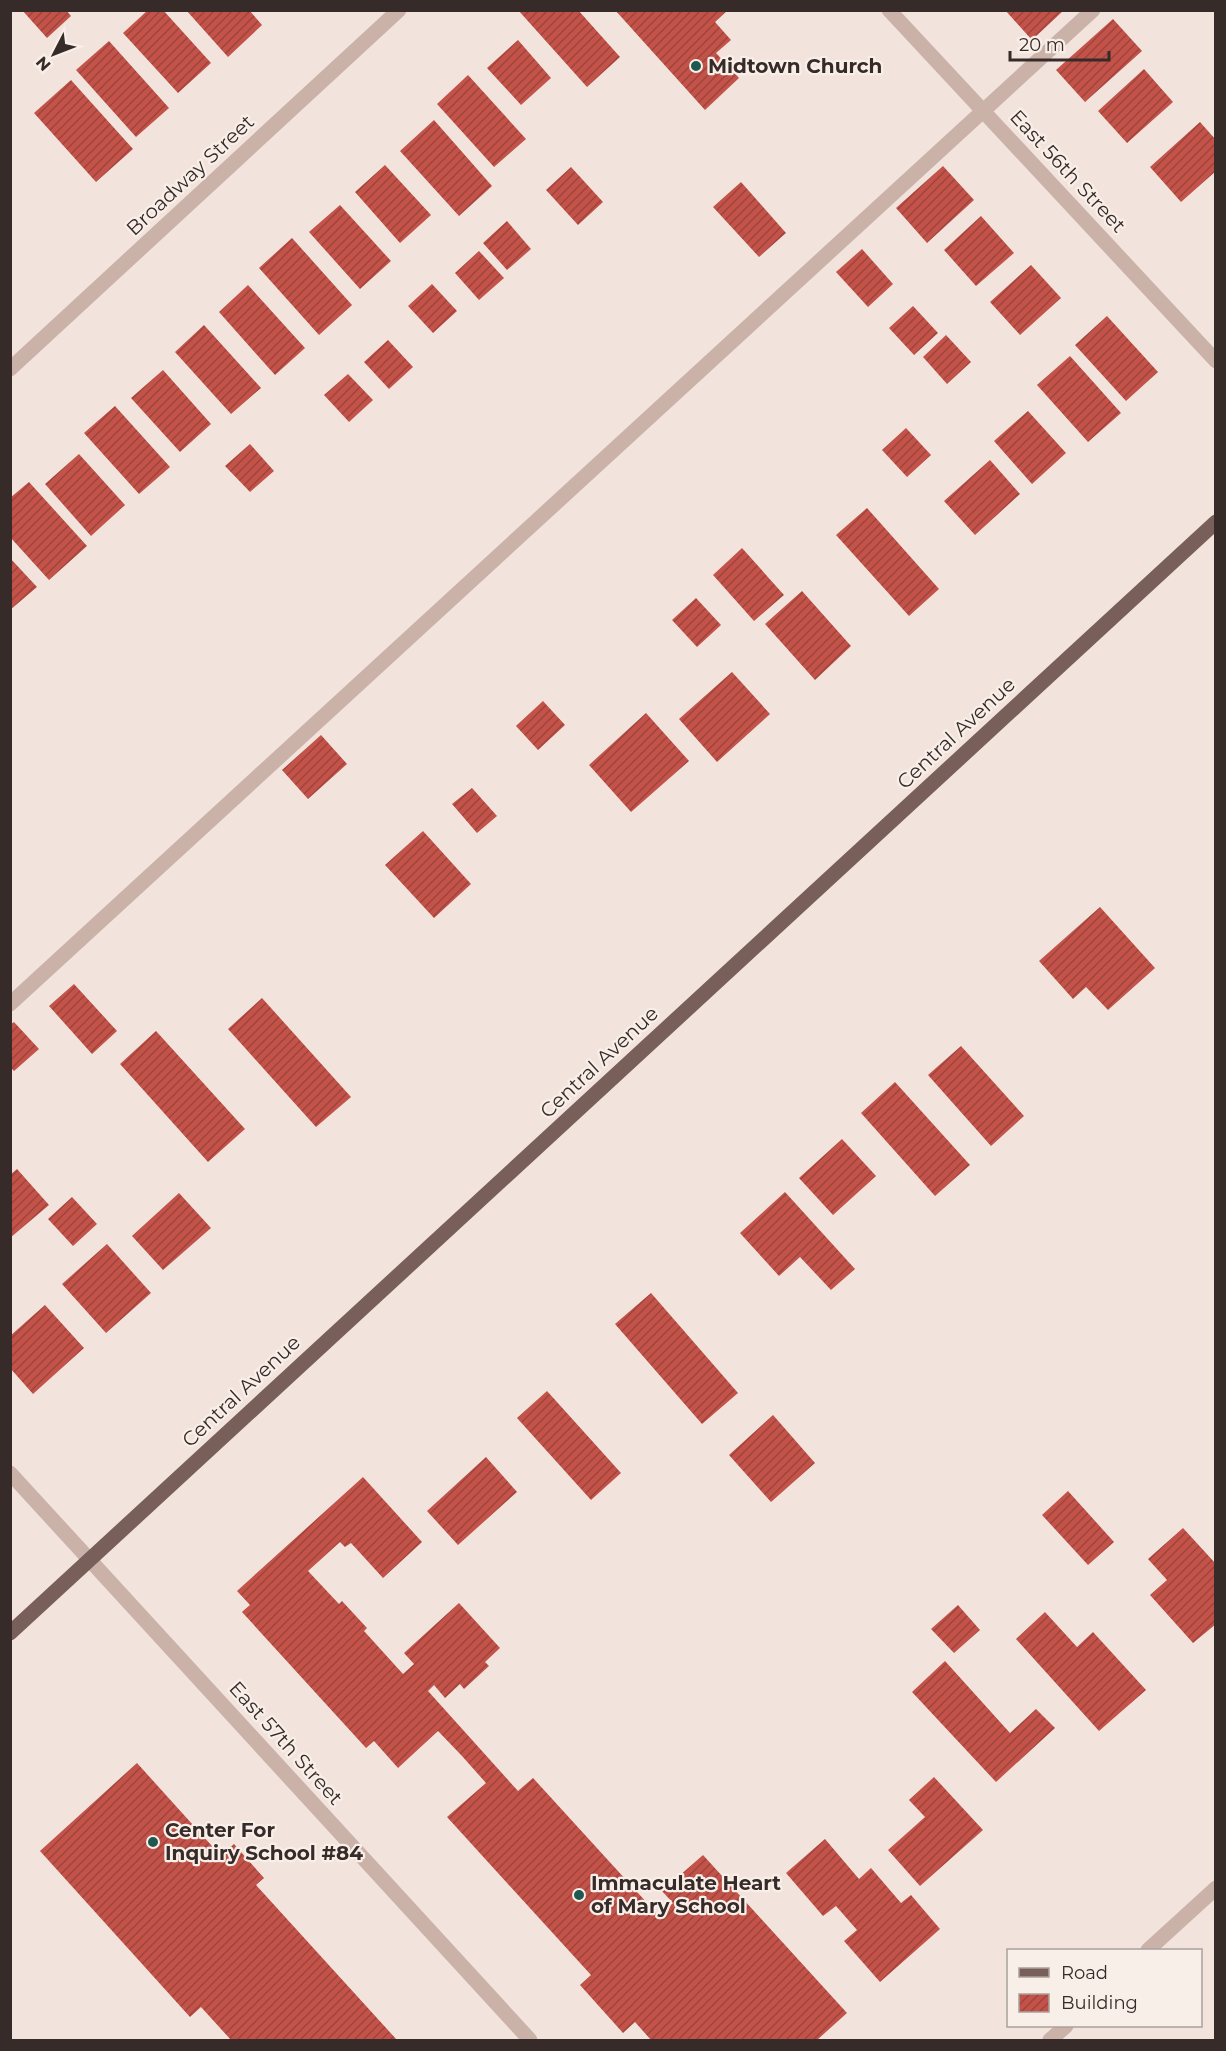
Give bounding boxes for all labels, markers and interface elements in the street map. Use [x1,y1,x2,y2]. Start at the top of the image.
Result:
north arrow [24,24,84,84]
scale bar [1010,24,1109,62]
text: 20 m [1019,34,1065,56]
text: N [32,53,55,75]
place label: Midtown Church [708,54,882,78]
marker: Midtown Church [689,59,703,73]
street label: East 56th Street [1005,105,1131,237]
street label: Broadway Street [121,110,259,240]
street label: Central Avenue [892,672,1020,794]
street label: Central Avenue [535,1001,663,1123]
street label: Central Avenue [177,1330,305,1452]
street label: East 57th Street [224,1676,348,1810]
place label: Center For Inquiry School #84 [165,1818,363,1865]
marker: Center For Inquiry School #84 [146,1835,160,1849]
place label: Immaculate Heart of Mary School [591,1871,781,1918]
marker: Immaculate Heart of Mary School [572,1888,586,1902]
legend [1007,1949,1202,2027]
text: Road [1061,1962,1108,1984]
text: Building [1061,1992,1138,2014]

